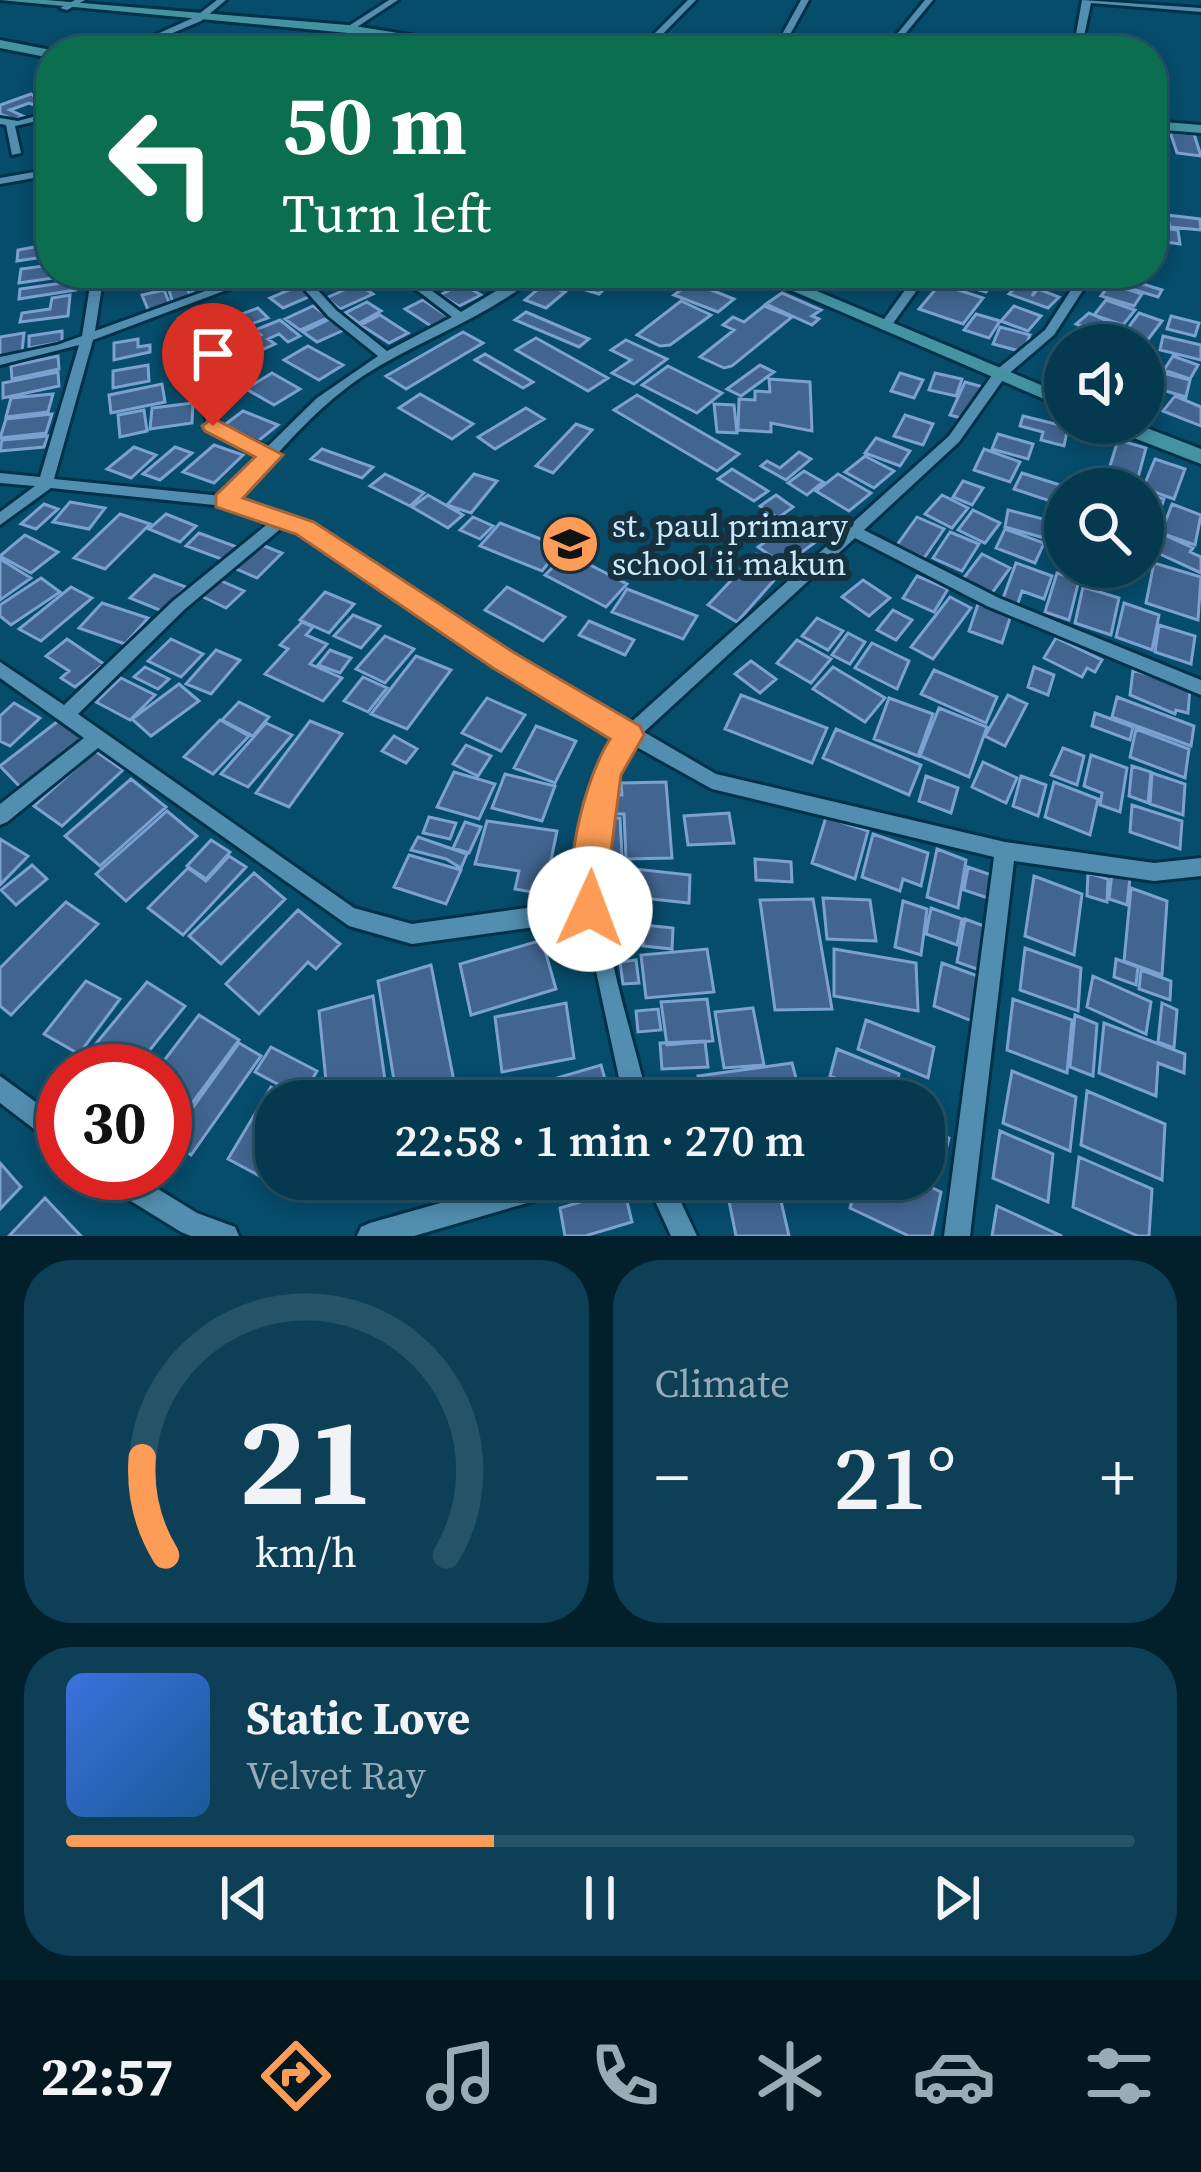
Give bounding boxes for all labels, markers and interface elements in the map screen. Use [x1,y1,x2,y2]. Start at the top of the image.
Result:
text: 50 m [282,67,467,182]
icon: left [84,84,240,240]
text: Turn left [282,176,491,250]
pin [162,303,264,426]
icon: arrive [180,321,246,387]
map controls [1044,324,1164,588]
button: sound [1044,324,1164,444]
button: search [1044,468,1164,588]
place label: st. paul primary school ii makun [612,503,848,586]
school or university icon: st. paul primary school ii makun [539,513,601,575]
position arrow [527,846,653,972]
speed limit sign: 30 [36,1044,192,1200]
text: 22:58 · 1 min · 270 m [395,1109,805,1171]
text: Climate [655,1357,790,1410]
text: 21 [239,1375,374,1546]
text: 21° [833,1416,956,1539]
text: − [655,1432,689,1522]
text: + [1100,1432,1135,1522]
text: km/h [255,1522,357,1580]
text: Static Love [246,1687,470,1749]
text: Velvet Ray [246,1749,426,1802]
icon: previous [211,1865,277,1931]
icon: pause [567,1865,633,1931]
icon: next [924,1865,990,1931]
icon: directions [254,2034,338,2118]
icon: music [419,2034,503,2118]
icon: phone [583,2034,667,2118]
icon: climate [748,2034,832,2118]
icon: car [912,2034,996,2118]
icon: filters [1077,2034,1161,2118]
text: 22:57 [40,2039,174,2113]

